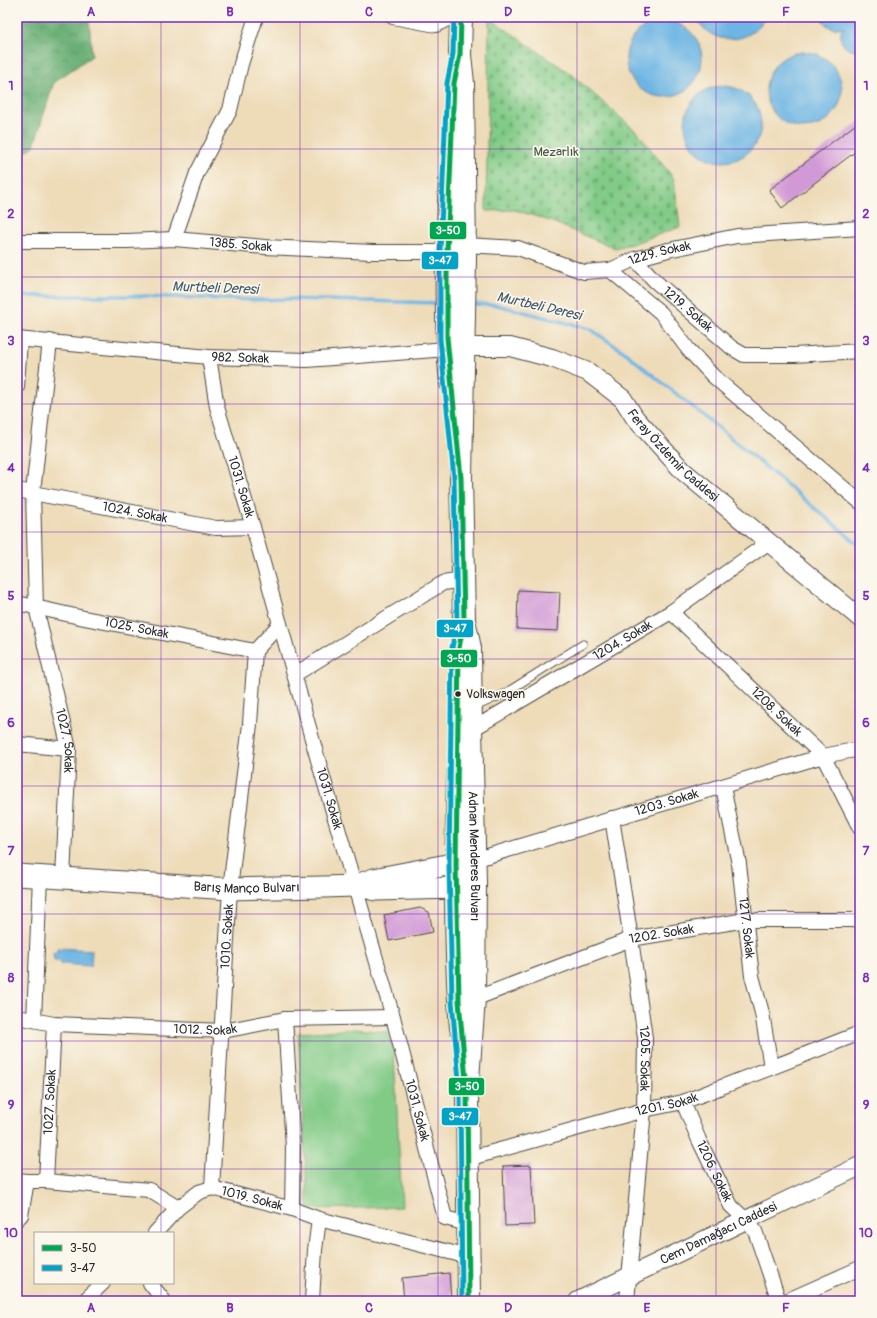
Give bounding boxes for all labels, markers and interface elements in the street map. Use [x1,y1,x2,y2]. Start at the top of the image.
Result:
text: A [87,4,96,20]
text: B [226,4,234,20]
text: C [365,4,373,20]
text: D [504,4,512,20]
text: E [644,4,651,20]
text: F [782,4,790,20]
text: 1 [8,78,14,94]
text: 1 [863,78,869,94]
park label: Mezarlık [533,144,579,160]
text: 2 [7,206,15,222]
text: 2 [862,206,870,222]
line badge: 3-50 [429,221,467,240]
text: 3-50 [436,224,461,237]
street label: 1385. Sokak [209,234,273,255]
street label: 1229. Sokak [626,237,693,269]
line badge: 3-47 [421,251,459,270]
text: 3-47 [428,254,452,267]
water label: Murtbeli Deresi [172,278,261,298]
street label: 1219. Sokak [659,283,716,336]
water label: Murtbeli Deresi [495,288,585,325]
text: 3 [7,333,15,349]
text: 3 [862,333,870,349]
street label: 982. Sokak [211,349,270,367]
street label: Feray Özdemir Caddesi [623,406,722,505]
street label: 1031. Sokak [224,454,258,520]
text: 4 [7,460,15,476]
text: 4 [862,460,870,476]
street label: 1024. Sokak [101,498,169,527]
text: 5 [7,588,15,604]
text: 5 [862,588,870,604]
street label: 1025. Sokak [103,614,171,642]
street label: 1204. Sokak [590,617,656,664]
line badge: 3-47 [436,619,474,638]
text: 3-47 [443,622,467,635]
line badge: 3-50 [440,649,478,668]
text: 3-50 [447,652,472,665]
street label: 1208. Sokak [747,684,806,740]
place label: Volkswagen [466,687,525,702]
marker: Volkswagen [453,689,463,699]
street label: 1027. Sokak [52,707,77,774]
text: 6 [7,715,15,731]
text: 6 [862,715,870,731]
street label: 1031. Sokak [313,766,346,832]
street label: 1203. Sokak [633,785,701,820]
street label: Adnan Menderes Bulvarı [465,791,483,921]
text: 7 [8,843,15,859]
text: 7 [863,843,870,859]
street label: Barış Manço Bulvarı [193,879,300,897]
street label: 1217. Sokak [735,896,758,960]
street label: 1010. Sokak [217,903,237,969]
street label: 1202. Sokak [628,921,696,947]
text: 8 [8,970,15,986]
text: 8 [863,970,870,986]
street label: 1012. Sokak [173,1020,239,1039]
street label: 1205. Sokak [635,1025,653,1092]
street label: 1027. Sokak [40,1069,60,1135]
line badge: 3-50 [448,1077,485,1096]
street label: 1031. Sokak [401,1078,433,1144]
text: 3-50 [455,1080,480,1093]
street label: 1201. Sokak [634,1089,701,1120]
text: 9 [8,1097,15,1113]
text: 9 [863,1097,870,1113]
line badge: 3-47 [441,1107,479,1126]
text: 3-47 [448,1110,472,1123]
street label: 1206. Sokak [693,1138,736,1205]
street label: 1019. Sokak [220,1183,285,1214]
street label: Cem Damağacı Caddesi [657,1198,780,1268]
text: 10 [4,1225,18,1241]
text: 10 [859,1225,873,1241]
legend [34,1232,174,1284]
text: 3-50 [70,1241,97,1256]
text: 3-47 [70,1261,96,1276]
text: A [87,1300,96,1316]
text: B [226,1300,234,1316]
text: C [365,1300,373,1316]
text: D [504,1300,512,1316]
text: E [644,1300,651,1316]
text: F [782,1300,790,1316]

